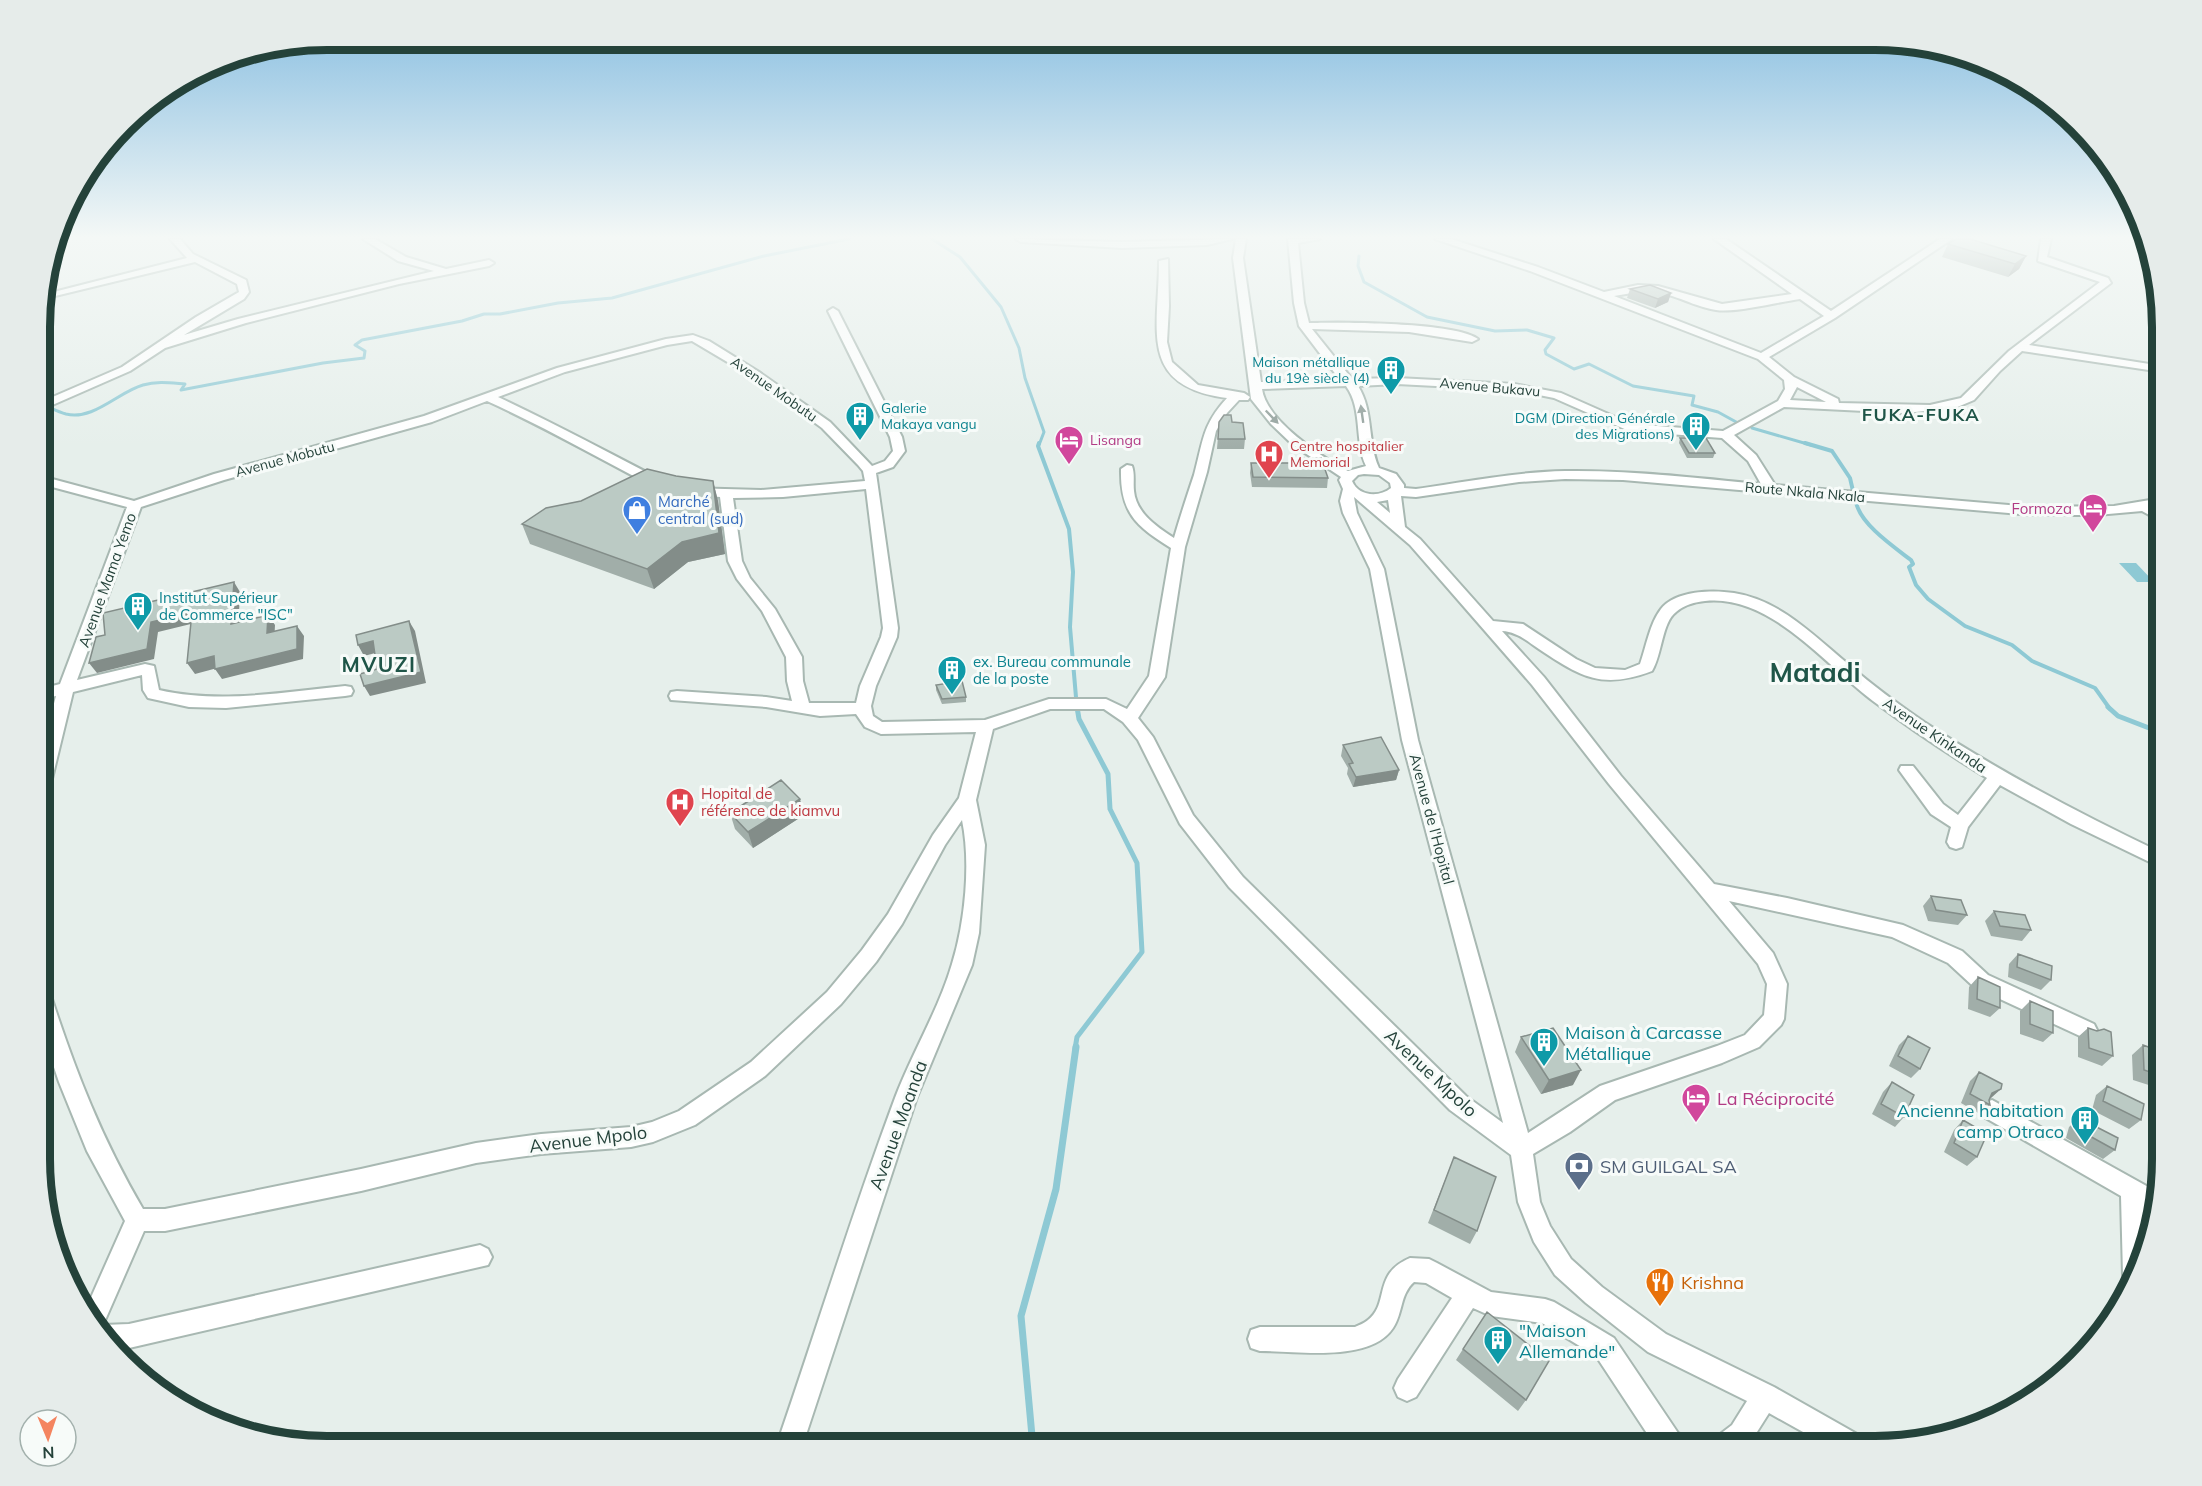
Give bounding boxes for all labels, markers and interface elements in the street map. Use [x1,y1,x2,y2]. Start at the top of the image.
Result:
street label: Avenue Mobutu [727,352,821,426]
place label: Maison métallique du 19è siècle (4) [1252,353,1370,387]
building icon: Maison métallique du 19è siècle (4) [1375,354,1407,396]
street label: Avenue Bukavu [1439,374,1541,400]
place label: Galerie Makaya vangu [881,399,977,433]
building icon: Galerie Makaya vangu [844,400,876,442]
district label: FUKA-FUKA [1862,403,1980,426]
one-way arrow [1357,404,1366,423]
one-way arrow [1264,409,1278,423]
place label: DGM (Direction Générale des Migrations) [1515,409,1675,443]
building icon: DGM (Direction Générale des Migrations) [1680,410,1712,452]
hotel icon: Lisanga [1053,424,1085,466]
place label: Lisanga [1090,431,1141,449]
street label: Avenue Mobutu [233,437,337,481]
place label: Centre hospitalier Memorial [1290,437,1405,471]
hospital icon: Centre hospitalier Memorial [1253,438,1285,480]
street label: Route Nkala Nkala [1744,478,1866,506]
place label: Marché central (sud) [658,492,744,528]
hotel icon: Formoza [2077,492,2109,534]
shop icon: Marché central (sud) [621,494,653,536]
place label: Formoza [2011,499,2072,518]
street label: Avenue Mama Yemo [74,510,140,650]
place label: Institut Supérieur de Commerce "ISC" [159,588,293,624]
building icon: Institut Supérieur de Commerce "ISC" [122,590,154,632]
district label: MVUZI [341,651,417,677]
place label: ex. Bureau communale de la poste [973,652,1131,688]
building icon: ex. Bureau communale de la poste [936,654,968,696]
district label: Matadi [1770,655,1861,689]
street label: Avenue Kinkanda [1879,693,1991,777]
street label: Avenue de l'Hopital [1405,752,1459,886]
place label: Hopital de référence de kiamvu [701,784,840,820]
hospital icon: Hopital de référence de kiamvu [664,786,696,828]
place label: Maison à Carcasse Métallique [1565,1021,1722,1065]
street label: Avenue Mpolo [1380,1024,1482,1122]
building icon: Maison à Carcasse Métallique [1528,1026,1560,1068]
street label: Avenue Moanda [864,1057,932,1193]
hotel icon: La Réciprocité [1680,1082,1712,1124]
place label: La Réciprocité [1717,1087,1834,1110]
place label: Ancienne habitation camp Otraco [1897,1099,2064,1143]
building icon: Ancienne habitation camp Otraco [2069,1104,2101,1146]
street label: Avenue Mpolo [528,1120,648,1158]
bank icon: SM GUILGAL SA [1563,1150,1595,1192]
place label: SM GUILGAL SA [1600,1155,1737,1178]
restaurant icon: Krishna [1644,1266,1676,1308]
place label: Krishna [1681,1271,1744,1294]
place label: "Maison Allemande" [1519,1319,1615,1363]
building icon: "Maison Allemande" [1482,1324,1514,1366]
north arrow [18,1408,78,1468]
text: N [42,1443,55,1463]

